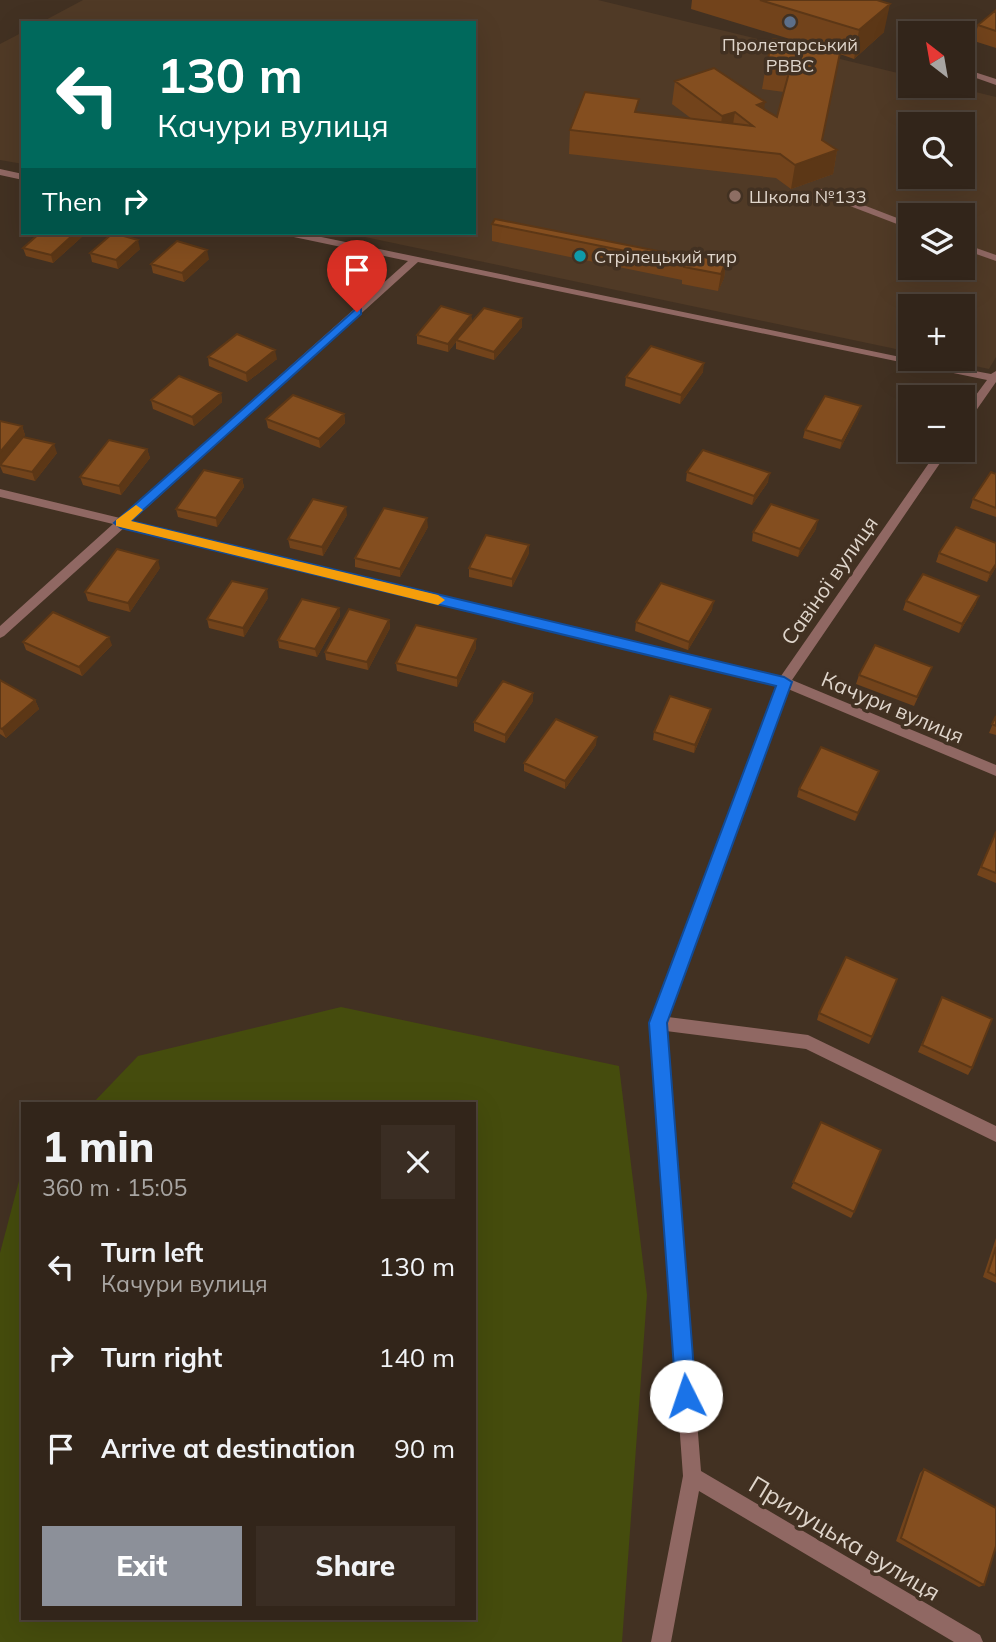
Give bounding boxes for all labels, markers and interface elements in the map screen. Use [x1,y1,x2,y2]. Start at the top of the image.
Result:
marker: Пролетарський РВВС [782,14,798,30]
north arrow [898,21,975,98]
map controls [898,21,975,462]
place label: Пролетарський РВВС [722,33,858,77]
text: 130 m [157,44,303,105]
icon: left [42,49,133,140]
text: Качури вулиця [157,105,389,145]
button: search [898,112,975,189]
icon: right [116,182,154,220]
text: Then [42,185,102,218]
place label: Школа №133 [749,185,867,208]
marker: Школа №133 [727,188,743,204]
button: layers [898,203,975,280]
pin [327,240,387,312]
place label: Стрілецький тир [594,245,737,268]
marker: Стрілецький тир [572,248,588,264]
icon: arrive [338,251,376,289]
button: + [898,294,975,371]
button: − [898,385,975,462]
street label: Савіної вулиця [775,511,883,649]
street label: Качури вулиця [818,665,968,749]
text: 1 min [42,1120,155,1173]
button: close [381,1125,455,1199]
text: 360 m · 15:05 [42,1173,187,1202]
text: Turn left [101,1236,203,1269]
icon: left [42,1248,80,1286]
text: 130 m [379,1250,455,1283]
text: Качури вулиця [101,1269,268,1298]
icon: right [42,1339,80,1377]
text: Turn right [101,1341,222,1374]
text: 140 m [379,1341,455,1374]
position arrow [649,1359,723,1433]
icon: arrive [42,1430,80,1468]
text: Arrive at destination [101,1432,356,1465]
text: 90 m [394,1432,455,1465]
street label: Прилуцька вулиця [744,1469,946,1607]
button: Exit [42,1526,242,1606]
button: Share [256,1526,455,1606]

